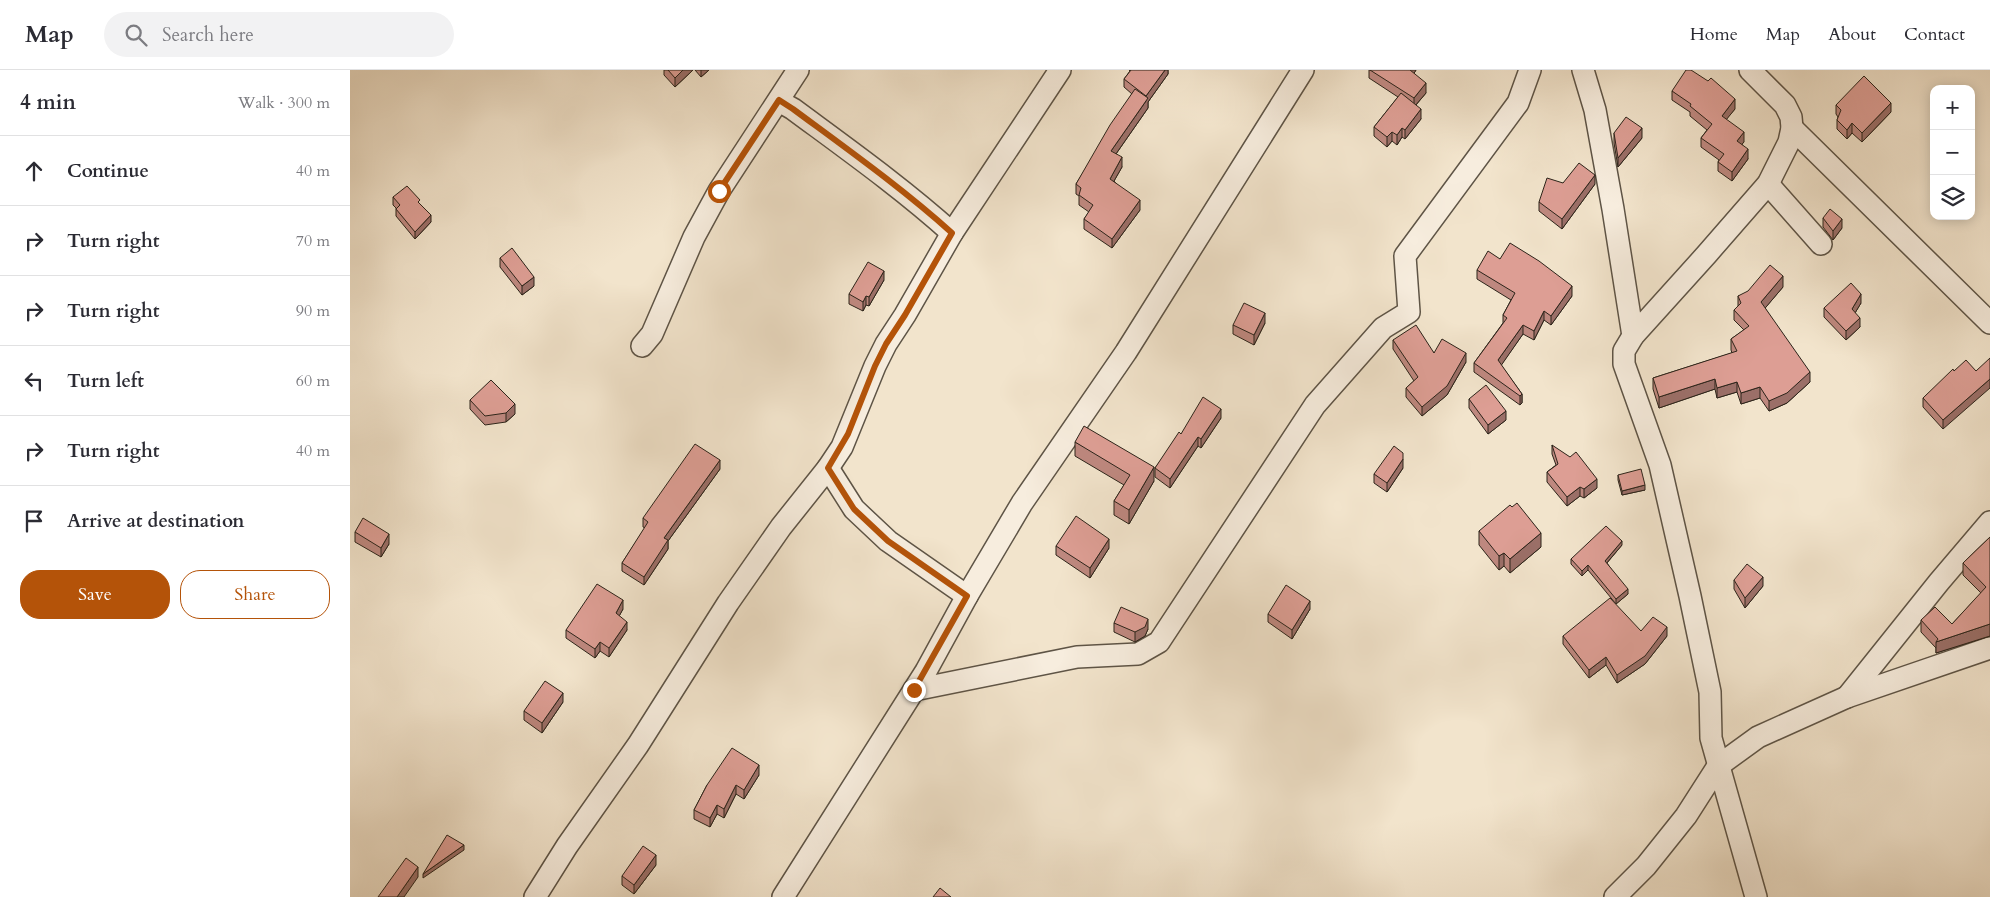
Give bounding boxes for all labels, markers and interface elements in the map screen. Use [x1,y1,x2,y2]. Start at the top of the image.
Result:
search box [104,12,454,57]
text: Map [25,18,74,51]
icon: search [122,21,150,49]
text: Search here [162,22,254,48]
text: Home [1690,22,1738,47]
text: Map [1766,22,1800,47]
text: About [1828,22,1876,47]
text: Contact [1904,22,1965,47]
map controls [1930,85,1975,220]
button: + [1930,85,1975,130]
text: 4 min [20,88,76,117]
text: Walk · 300 m [238,92,330,114]
button: − [1930,130,1975,175]
icon: ahead [20,157,48,185]
text: Continue [67,158,149,184]
text: 40 m [296,160,330,182]
button: layers [1930,175,1975,220]
route start [708,180,731,203]
icon: right [20,227,48,255]
text: Turn right [67,228,159,254]
text: 70 m [296,230,330,252]
icon: right [20,297,48,325]
text: Turn right [67,298,159,324]
text: 90 m [296,300,330,322]
icon: left [20,367,48,395]
text: Turn left [67,368,144,394]
text: 60 m [296,370,330,392]
icon: right [20,437,48,465]
text: Turn right [67,438,159,464]
text: 40 m [296,440,330,462]
icon: arrive [20,507,48,535]
text: Arrive at destination [67,508,244,534]
button: Save [20,570,170,619]
button: Share [180,570,330,619]
route end [903,679,926,702]

